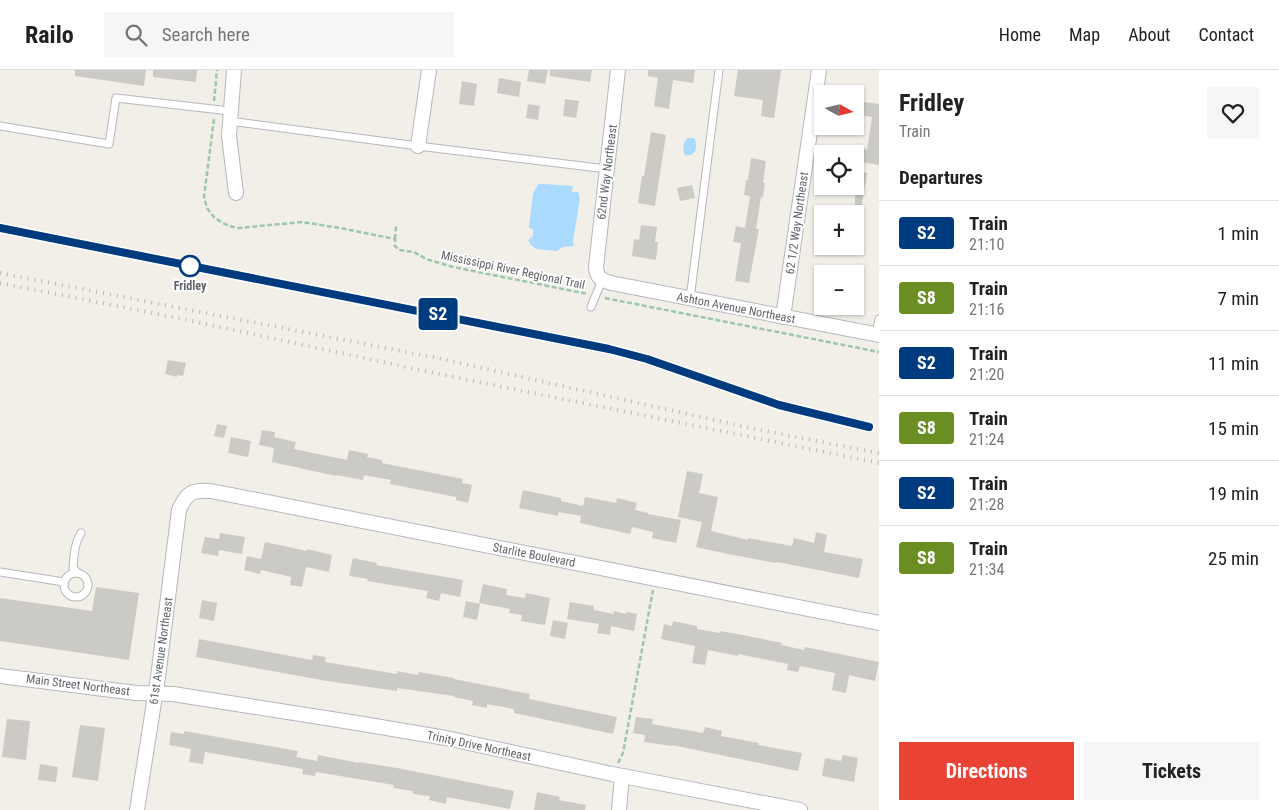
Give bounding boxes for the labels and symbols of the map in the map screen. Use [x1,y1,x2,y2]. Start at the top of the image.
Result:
north arrow [814,85,864,135]
street label: 62nd Way Northeast [594,123,620,220]
street label: 62 1/2 Way Northeast [783,171,811,275]
street label: Mississippi River Regional Trail [440,248,586,292]
marker: Fridley [179,255,201,277]
place label: Fridley [174,279,207,293]
street label: Ashton Avenue Northeast [675,290,797,326]
line badge: S2 [416,298,460,330]
street label: Starlite Boulevard [492,540,576,570]
street label: 61st Avenue Northeast [147,596,176,705]
street label: Main Street Northeast [25,672,131,698]
street label: Trinity Drive Northeast [426,728,533,764]

